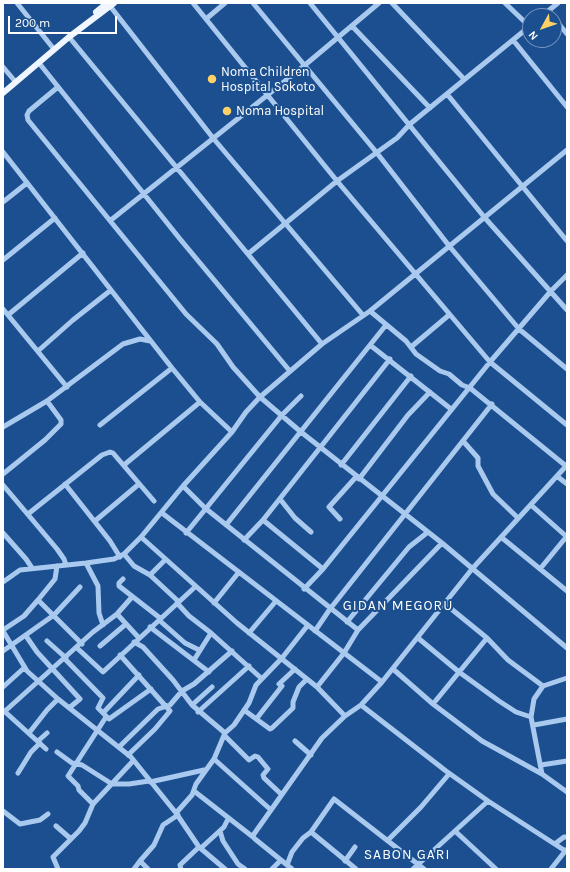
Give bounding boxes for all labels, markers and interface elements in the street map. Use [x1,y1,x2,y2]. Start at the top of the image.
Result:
scale bar [10,8,119,34]
north arrow [522,8,562,48]
text: 200 m [15,16,50,30]
text: N [526,28,541,43]
place label: Noma Children Hospital Sokoto [221,64,315,95]
marker: Noma Children Hospital Sokoto [206,73,218,85]
place label: Noma Hospital [236,103,324,119]
marker: Noma Hospital [221,105,233,117]
district label: GIDAN MEGORU [343,598,453,614]
district label: SABON GARI [364,847,450,863]

